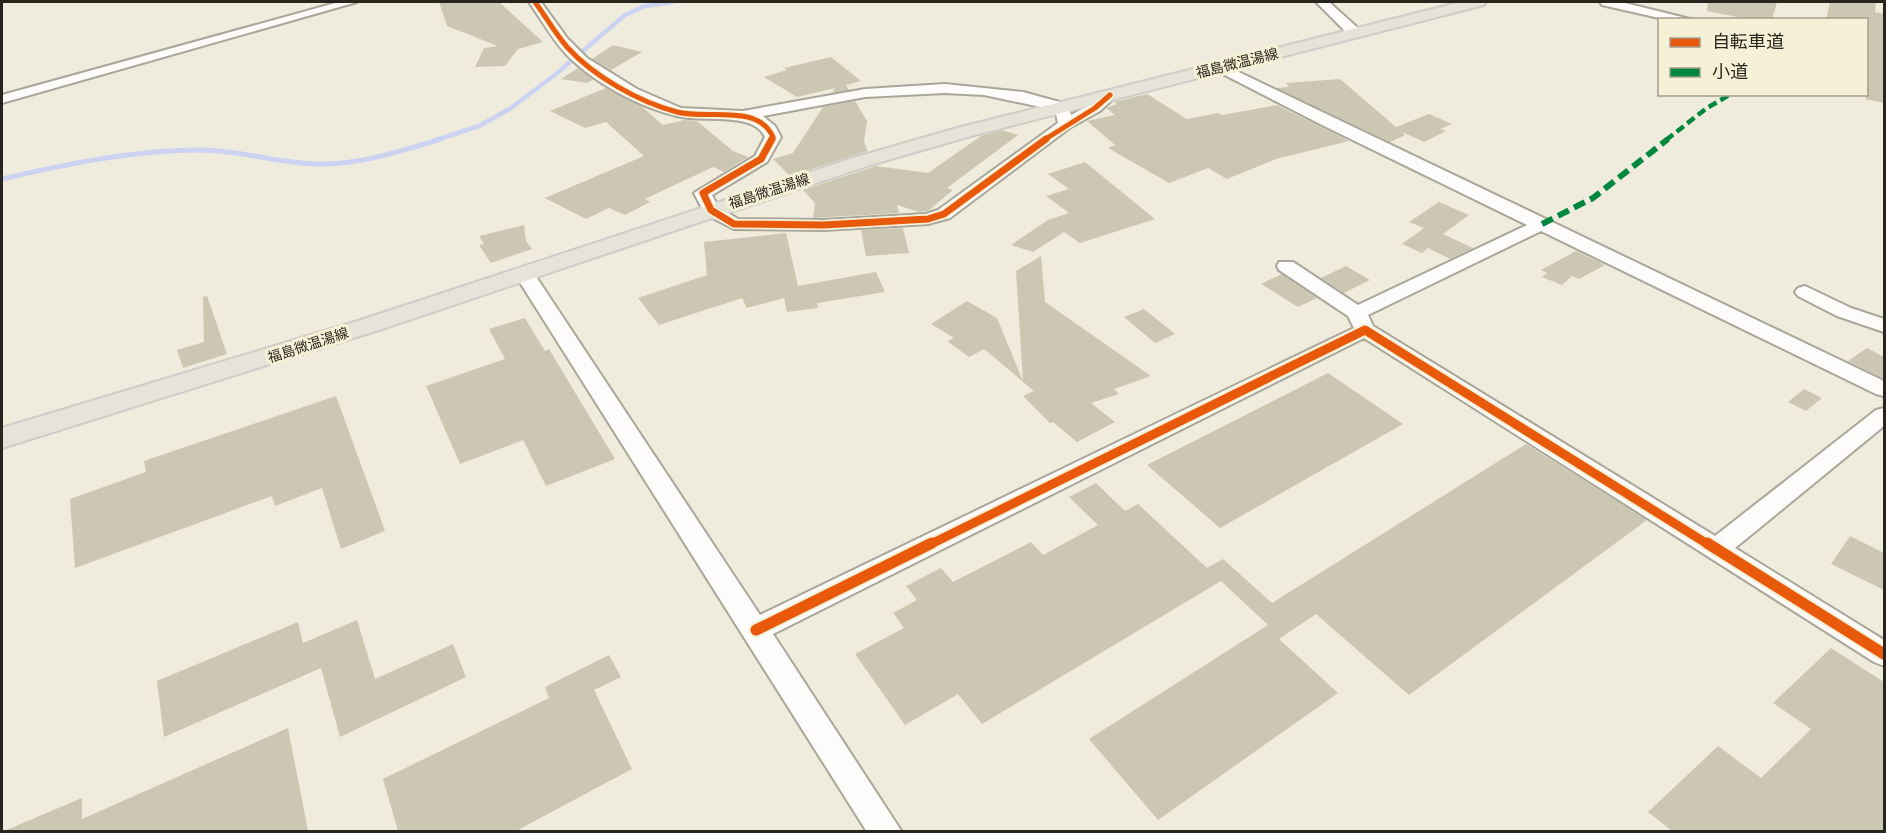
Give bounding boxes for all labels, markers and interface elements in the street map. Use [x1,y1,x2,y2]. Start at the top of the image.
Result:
legend [1658,18,1868,96]
text: 自転車道 [1712,30,1784,53]
street label: 福島微温湯線 [1194,44,1280,82]
text: 小道 [1712,60,1748,83]
street label: 福島微温湯線 [726,169,812,213]
street label: 福島微温湯線 [265,323,351,367]

